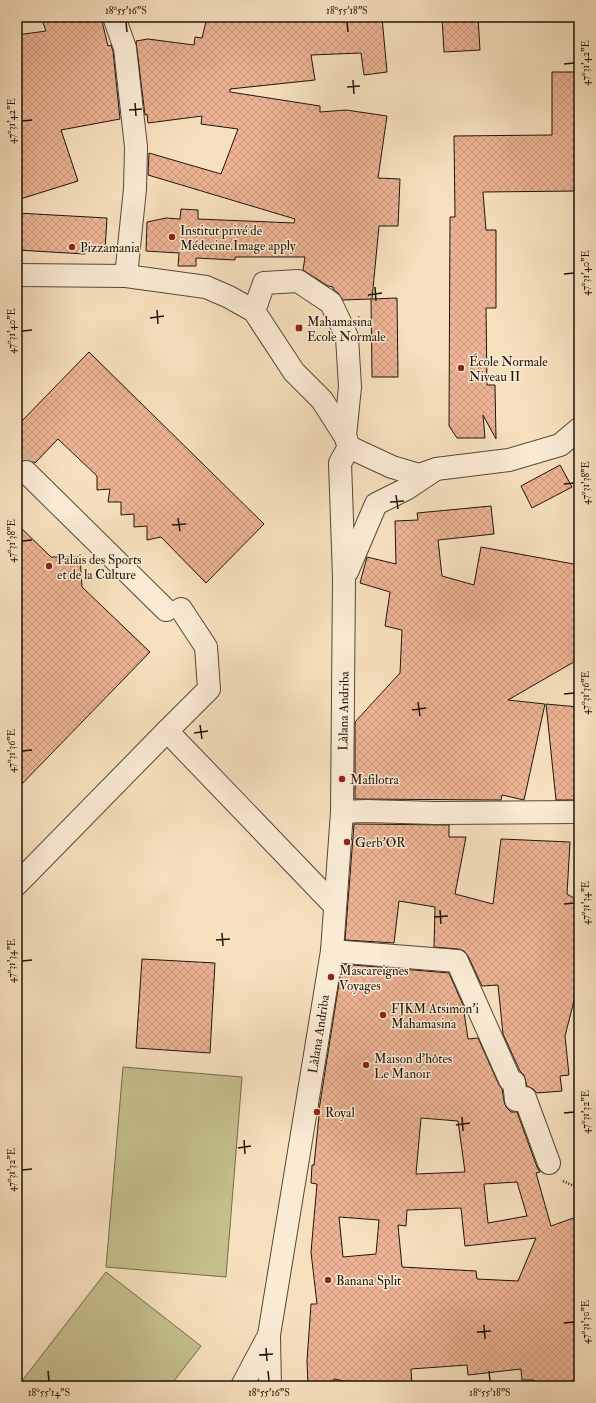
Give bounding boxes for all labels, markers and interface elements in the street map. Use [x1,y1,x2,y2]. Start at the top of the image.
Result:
text: 18°55'16"S [105,5,147,17]
text: 18°55'18"S [326,5,368,17]
text: 47°31'42"E [580,40,592,86]
text: 47°31'42"E [6,98,18,144]
place label: Institut privé de Médecine.Image apply [180,223,296,255]
marker: Institut privé de Médecine.Image apply [167,232,177,242]
place label: Pizzamania [80,240,141,256]
marker: Pizzamania [67,242,77,252]
text: 47°31'40"E [580,250,592,296]
text: 47°31'40"E [6,308,18,354]
place label: Mahamasina Ecole Normale [307,314,386,345]
marker: Mahamasina Ecole Normale [294,323,304,333]
place label: École Normale Niveau II [469,353,548,385]
marker: École Normale Niveau II [456,363,466,373]
text: 47°31'38"E [580,461,592,505]
text: 47°31'38"E [6,519,18,563]
place label: Palais des Sports et de la Culture [57,552,142,583]
marker: Palais des Sports et de la Culture [44,561,54,571]
street label: Làlana Andriba [335,670,353,751]
text: 47°31'36"E [580,671,592,715]
text: 47°31'36"E [6,729,18,773]
place label: Mafilotra [350,772,400,788]
marker: Mafilotra [337,774,347,784]
place label: Gerb'OR [355,835,406,851]
marker: Gerb'OR [342,837,352,847]
text: 47°31'34"E [580,881,592,925]
text: 47°31'34"E [6,939,18,983]
place label: Mascareignes Voyages [339,963,409,995]
marker: Mascareignes Voyages [326,972,336,982]
street label: Làlana Andriba [305,993,333,1075]
place label: FJKM Atsimon'i Mahamasina [391,1001,480,1032]
marker: FJKM Atsimon'i Mahamasina [378,1010,388,1020]
place label: Maison d'hôtes Le Manoir [374,1051,453,1082]
marker: Maison d'hôtes Le Manoir [361,1060,371,1070]
text: 47°31'32"E [580,1090,592,1134]
place label: Royal [325,1105,355,1122]
marker: Royal [312,1107,322,1117]
text: 47°31'32"E [6,1148,18,1192]
place label: Banana Split [336,1273,401,1290]
marker: Banana Split [323,1275,333,1285]
text: 47°31'30"E [580,1300,592,1344]
text: 18°55'14"S [28,1387,70,1399]
text: 18°55'16"S [248,1387,290,1399]
text: 18°55'18"S [469,1387,511,1399]

